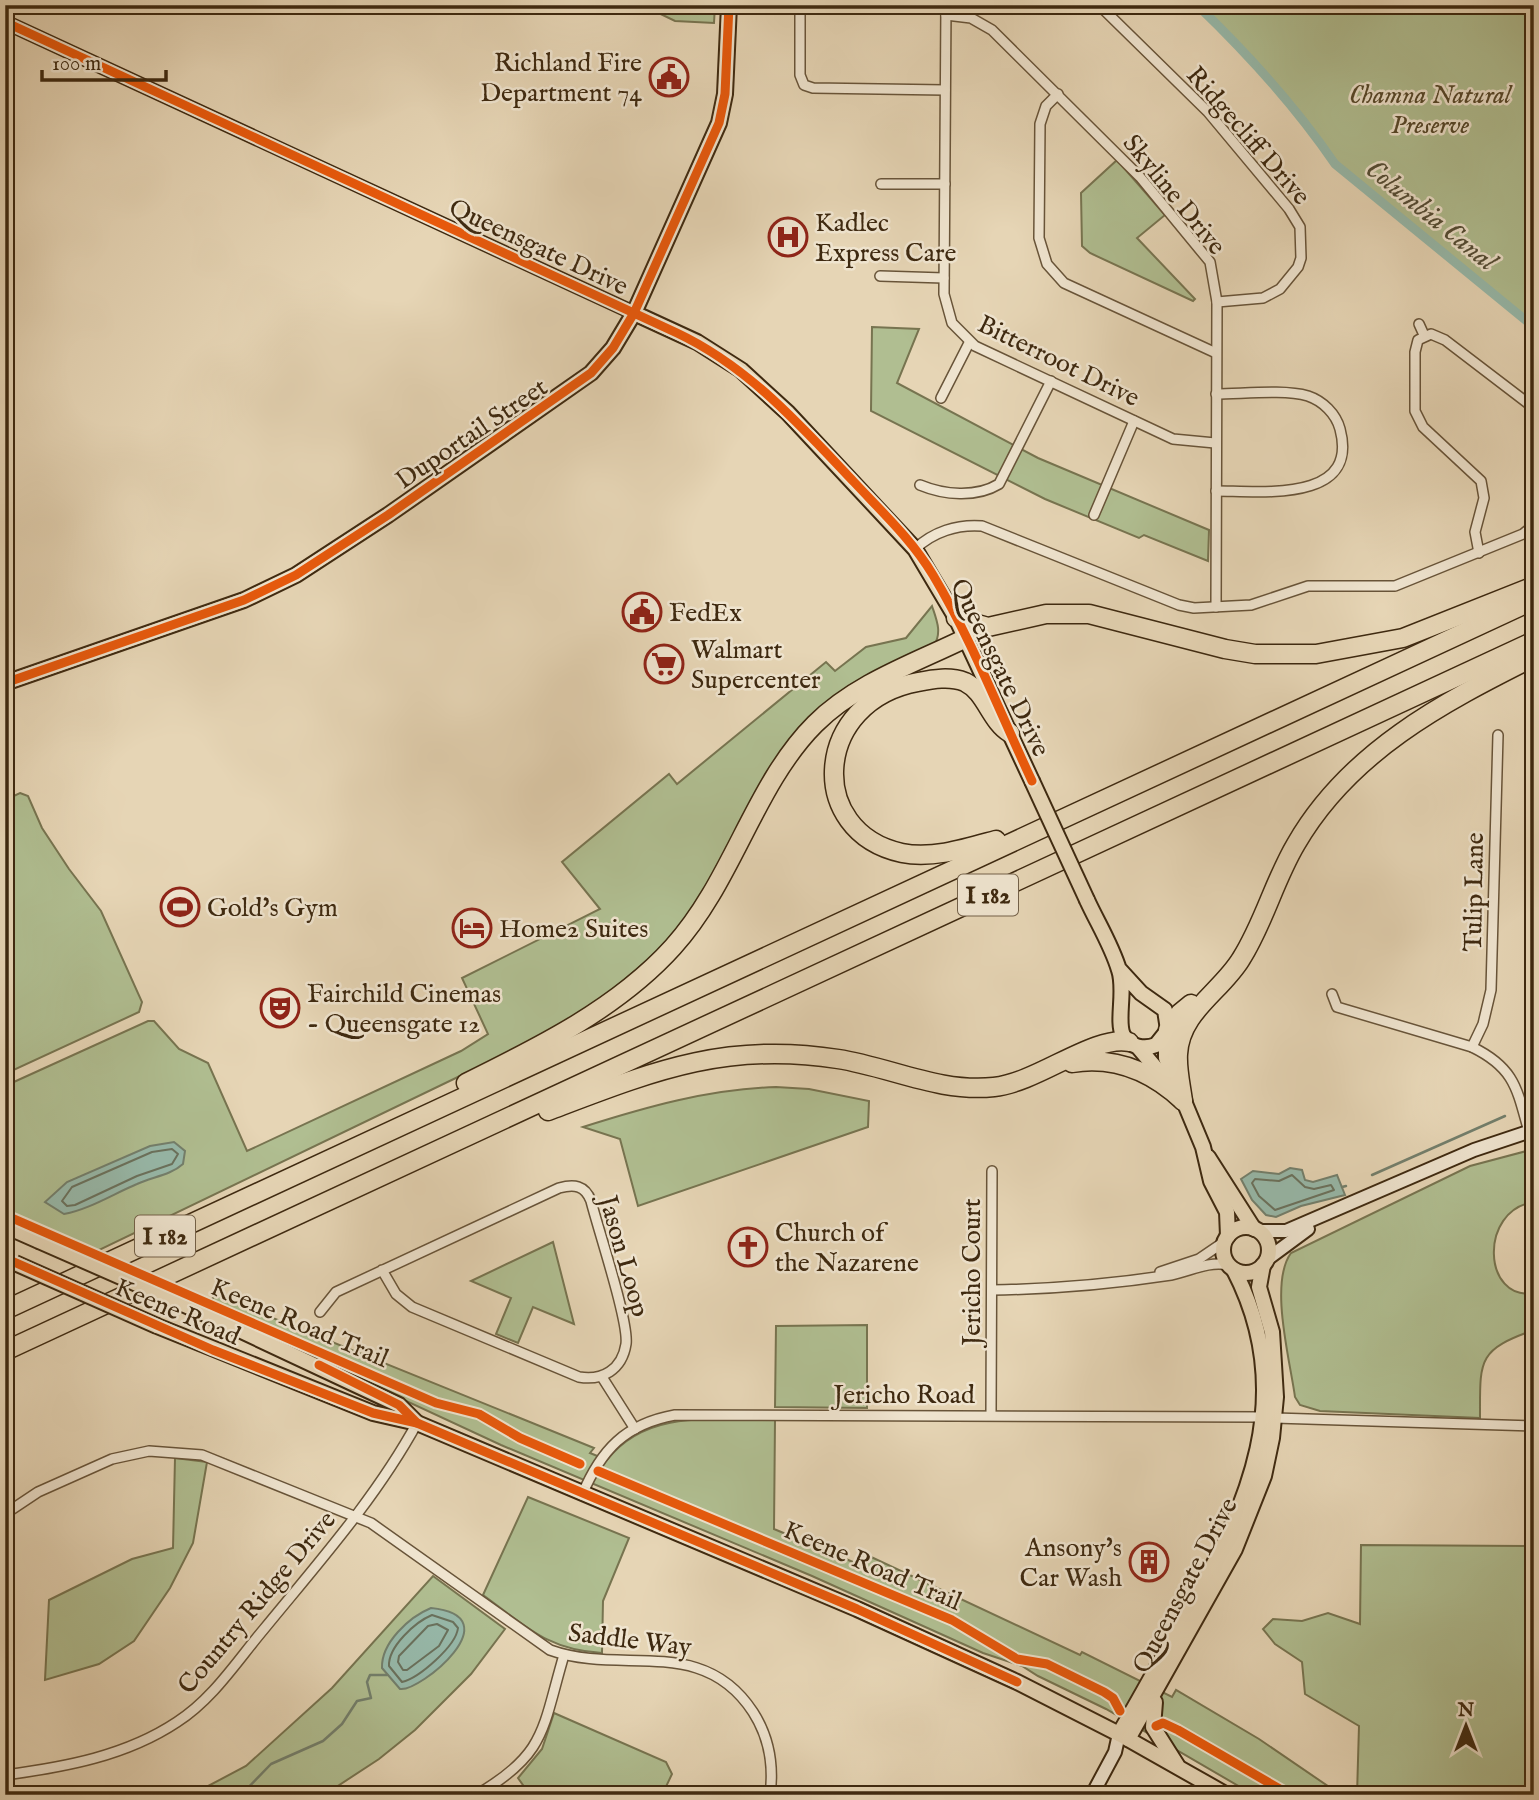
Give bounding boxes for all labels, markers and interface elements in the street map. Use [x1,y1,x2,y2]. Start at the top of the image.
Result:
scale bar [42,38,166,82]
place label: Richland Fire Department 74 [480,47,642,110]
text: 100 m [52,51,101,78]
public building icon: Richland Fire Department 74 [648,56,690,98]
street label: Ridgecliff Drive [1179,60,1317,212]
park label: Chamna Natural Preserve [1349,79,1513,142]
street label: Skyline Drive [1115,128,1233,262]
water label: Columbia Canal [1358,152,1505,281]
street label: Queensgate Drive [443,191,633,303]
place label: Kadlec Express Care [815,207,956,270]
hospital icon: Kadlec Express Care [767,216,809,258]
street label: Bitterroot Drive [972,308,1145,415]
street label: Duportail Street [389,371,554,497]
street label: Queensgate Drive [942,573,1057,762]
public building icon: FedEx [621,591,663,633]
place label: FedEx [669,597,742,630]
place label: Walmart Supercenter [691,634,821,697]
supermarket icon: Walmart Supercenter [643,643,685,685]
street label: Tulip Lane [1457,832,1492,952]
road number: I 182 [958,874,1018,916]
sports icon: Gold's Gym [159,886,201,928]
place label: Gold's Gym [207,892,338,925]
hotel icon: Home2 Suites [451,907,493,949]
place label: Home2 Suites [499,913,648,946]
place label: Fairchild Cinemas - Queensgate 12 [307,978,501,1041]
theatre icon: Fairchild Cinemas - Queensgate 12 [259,987,301,1029]
street label: Jason Loop [590,1189,657,1321]
street label: Jericho Court [956,1198,989,1349]
road number: I 182 [135,1216,195,1256]
place label: Church of the Nazarene [775,1217,919,1280]
church icon: Church of the Nazarene [727,1226,769,1268]
street label: Keene Road [110,1271,245,1354]
street label: Keene Road Trail [205,1271,394,1376]
street label: Jericho Road [830,1379,975,1412]
street label: Queensgate Drive [1125,1492,1245,1679]
street label: Country Ridge Drive [171,1504,344,1701]
street label: Keene Road Trail [778,1514,967,1619]
place label: Ansony's Car Wash [1020,1532,1122,1595]
building icon: Ansony's Car Wash [1128,1541,1170,1583]
street label: Saddle Way [566,1617,693,1664]
north arrow [1430,1692,1500,1762]
text: N [1457,1699,1475,1723]

